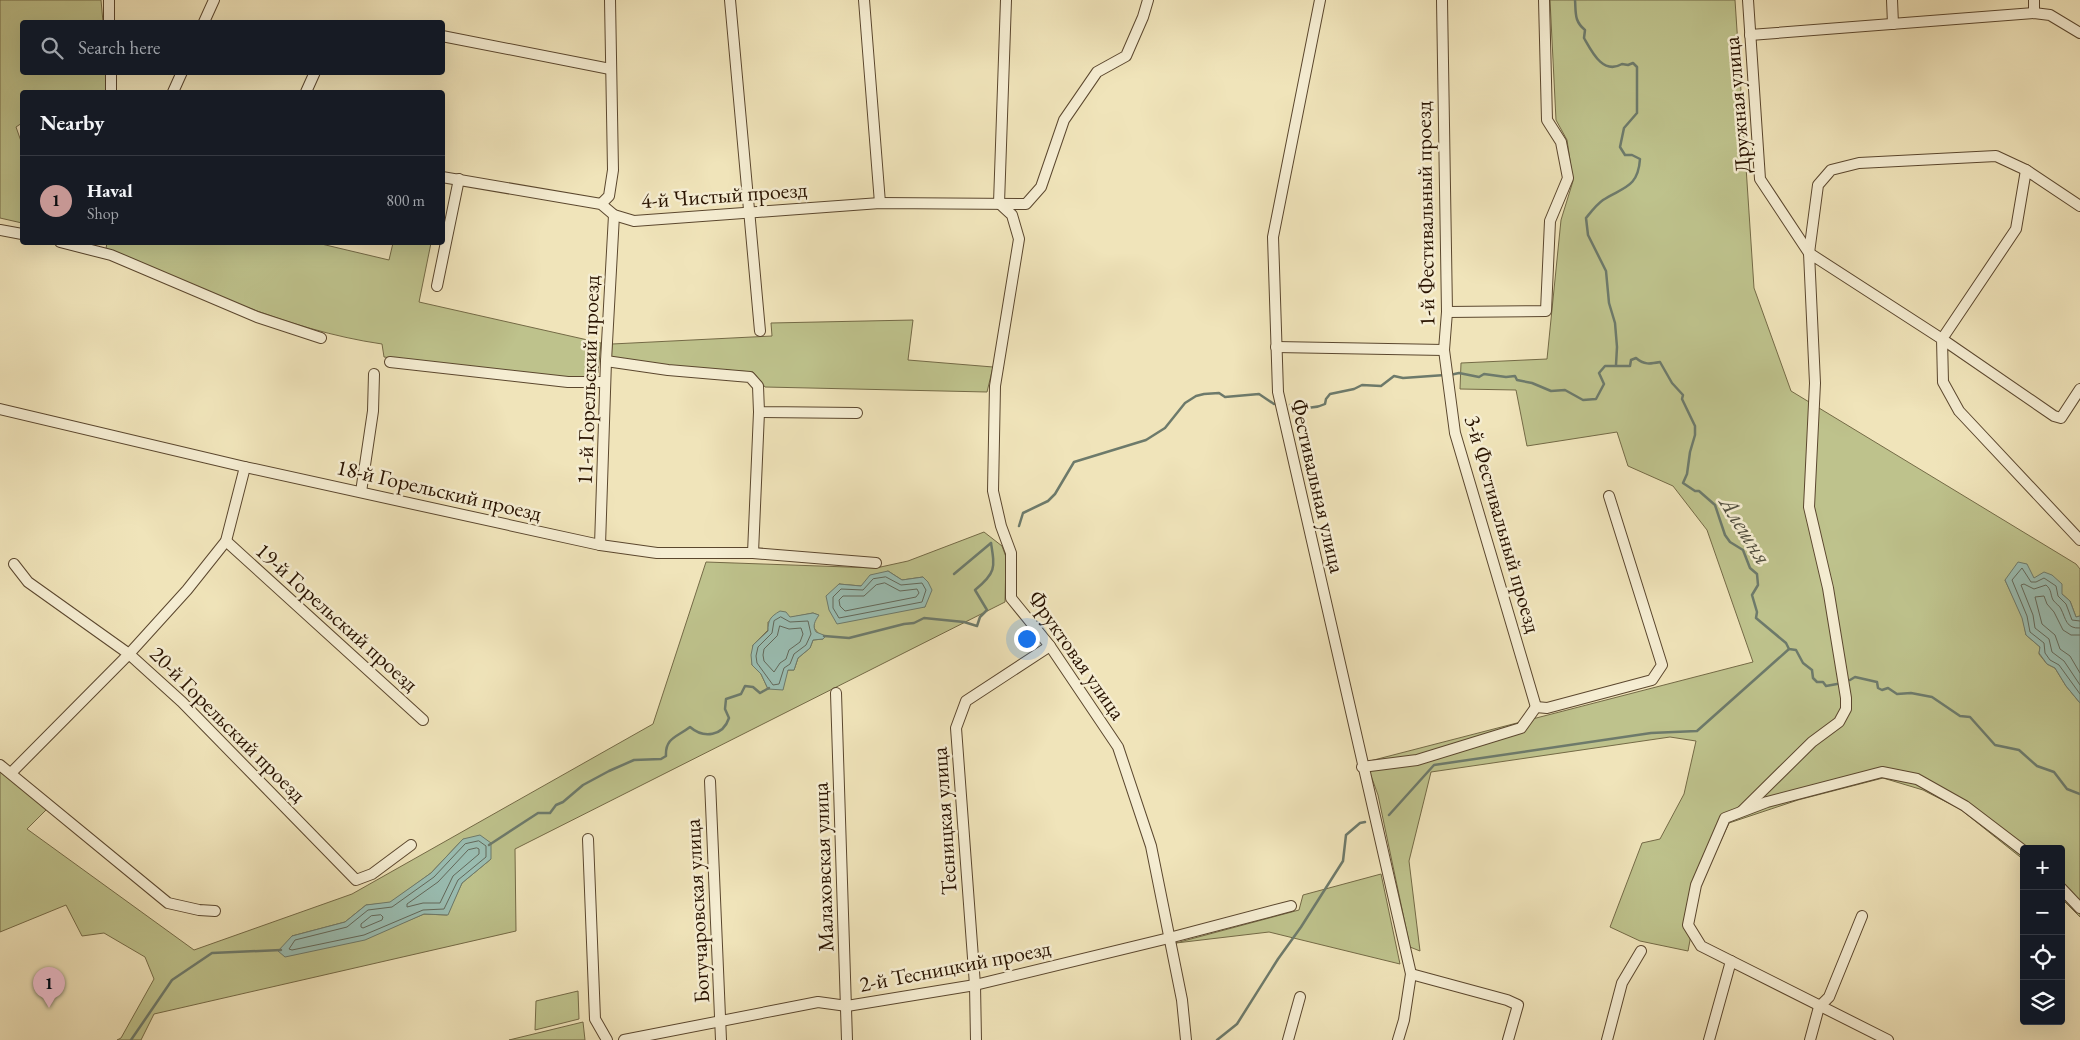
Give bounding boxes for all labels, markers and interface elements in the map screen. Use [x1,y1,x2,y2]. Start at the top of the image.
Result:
search box [20,20,445,75]
icon: search [38,34,66,62]
text: Search here [78,35,160,60]
street label: Дружная улица [1717,35,1757,175]
street label: 1-й Фестивальный проезд [1409,101,1441,327]
text: Nearby [40,109,104,136]
street label: 4-й Чистый проезд [640,175,808,215]
text: Haval [87,178,133,203]
text: 1 [52,190,60,211]
text: 800 m [386,190,425,211]
text: Shop [87,203,119,224]
street label: 11-й Горельский проезд [570,275,606,485]
street label: Фестивальная улица [1284,396,1352,576]
street label: 3-й Фестивальный проезд [1458,412,1548,636]
street label: 18-й Горельский проезд [334,452,544,528]
water label: Алешня [1712,488,1779,570]
street label: 19-й Горельский проезд [249,536,425,698]
street label: Фруктовая улица [1022,585,1132,726]
your location [1014,626,1040,652]
street label: 20-й Горельский проезд [144,640,312,808]
street label: Тесницкая улица [924,746,964,896]
street label: Малаховская улица [806,781,840,952]
street label: Богучаровская улица [678,818,716,1004]
map controls [2020,845,2065,1025]
button: + [2020,845,2065,890]
button: − [2020,890,2065,935]
street label: 2-й Тесницкий проезд [857,933,1053,999]
button: locate [2020,935,2065,980]
pin: 1 [33,967,65,1008]
button: layers [2020,980,2065,1025]

